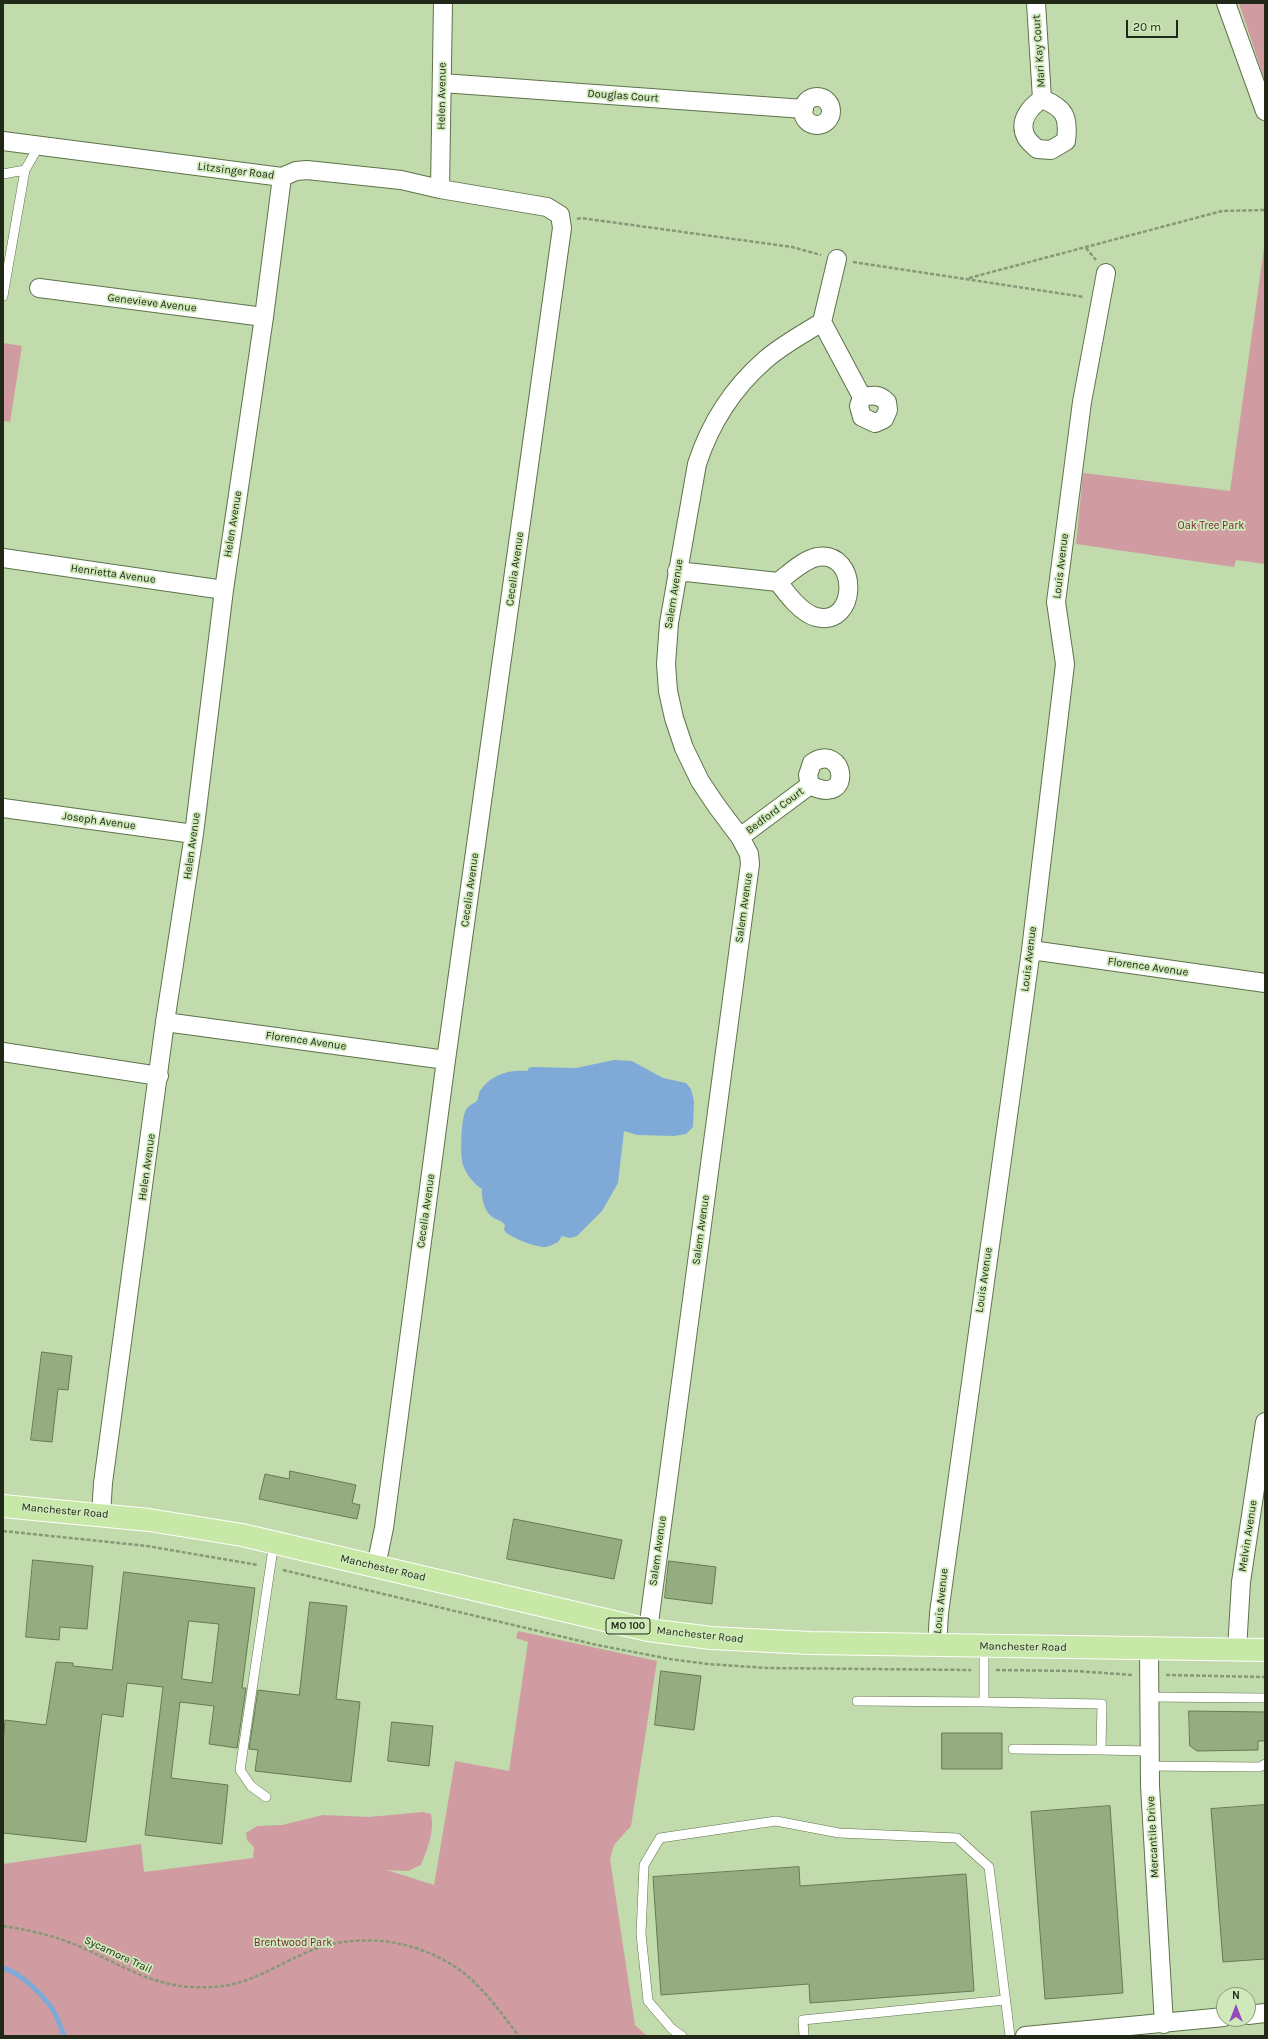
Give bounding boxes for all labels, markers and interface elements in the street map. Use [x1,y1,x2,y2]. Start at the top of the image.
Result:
scale bar [1128,12,1180,38]
street label: Mari Kay Court [1030,14,1048,88]
text: 20 m [1133,20,1161,34]
street label: Helen Avenue [435,62,449,130]
street label: Douglas Court [587,87,659,105]
street label: Litzsinger Road [197,160,275,182]
street label: Genevieve Avenue [107,291,197,315]
street label: Helen Avenue [221,490,245,558]
park label: Oak Tree Park [1178,519,1244,533]
street label: Cecelia Avenue [503,531,527,607]
street label: Louis Avenue [1050,533,1072,599]
street label: Salem Avenue [662,558,686,630]
street label: Henrietta Avenue [70,562,156,586]
street label: Bedford Court [743,785,807,837]
street label: Joseph Avenue [62,809,136,833]
street label: Helen Avenue [181,812,203,880]
street label: Cecelia Avenue [458,852,482,928]
street label: Salem Avenue [733,872,755,944]
street label: Louis Avenue [1018,926,1040,992]
street label: Florence Avenue [1107,955,1189,979]
street label: Florence Avenue [265,1029,347,1053]
street label: Helen Avenue [136,1133,158,1201]
street label: Cecelia Avenue [414,1173,438,1249]
street label: Salem Avenue [690,1194,712,1266]
street label: Louis Avenue [973,1247,995,1313]
street label: Melvin Avenue [1236,1499,1260,1573]
street label: Manchester Road [21,1501,109,1521]
street label: Salem Avenue [647,1515,669,1587]
street label: Manchester Road [339,1552,427,1584]
street label: Louis Avenue [931,1568,951,1634]
road number: MO 100 [606,1618,650,1634]
street label: Manchester Road [656,1624,744,1646]
street label: Manchester Road [979,1640,1067,1654]
street label: Mercantile Drive [1144,1796,1162,1878]
street label: Sycamore Trail [82,1934,154,1976]
park label: Brentwood Park [254,1936,332,1950]
north arrow [1216,1987,1256,2027]
text: N [1232,1989,1240,2002]

